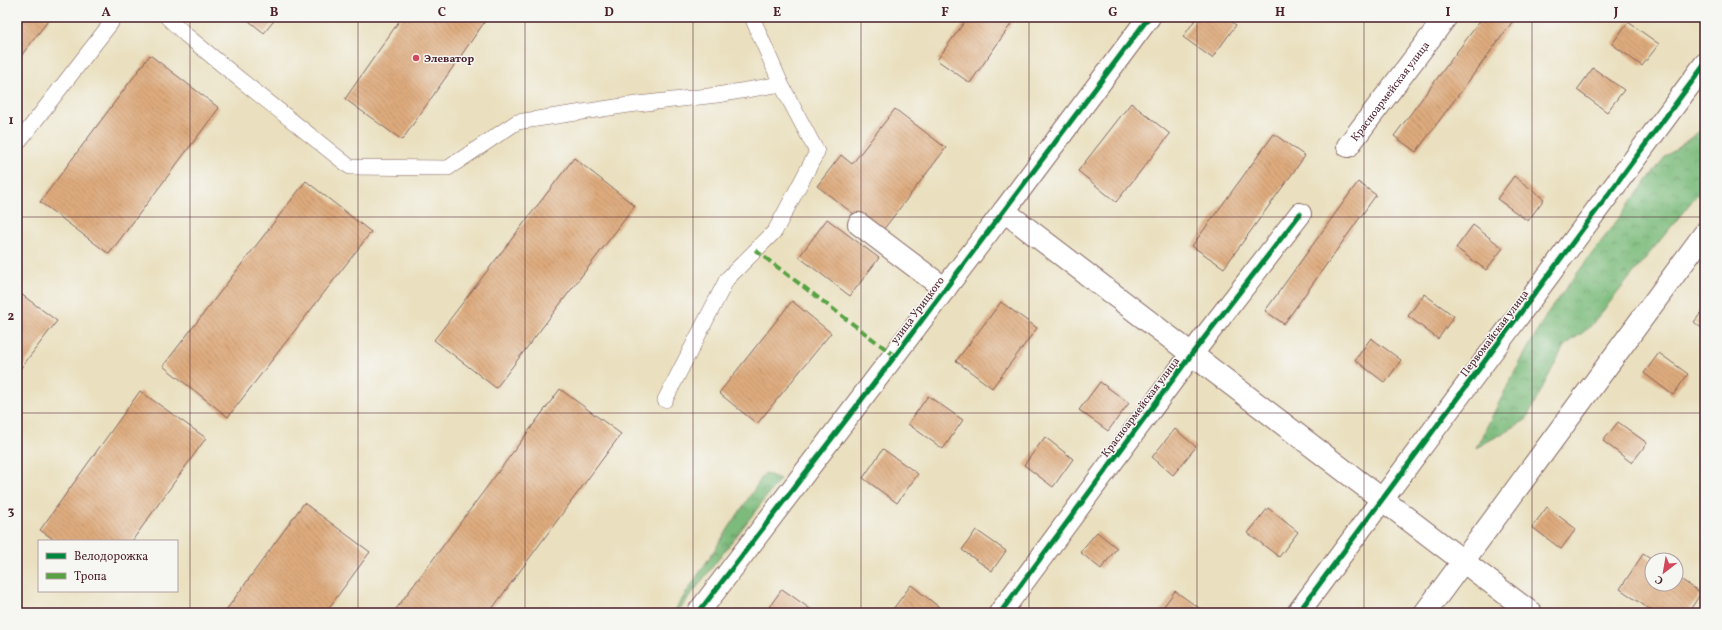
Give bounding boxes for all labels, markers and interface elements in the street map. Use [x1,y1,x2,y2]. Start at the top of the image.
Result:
text: A [101,4,111,22]
text: B [270,4,279,22]
text: C [438,4,446,22]
text: D [604,4,614,22]
text: E [773,4,781,22]
text: F [941,4,949,22]
text: G [1108,4,1118,22]
text: H [1275,4,1285,22]
text: I [1446,4,1451,22]
text: J [1613,4,1619,22]
street label: Красноармейская улица [1348,38,1434,145]
place label: Элеватор [424,52,474,67]
marker: Элеватор [411,53,421,63]
text: 1 [8,112,14,130]
street label: улица Урицкого [888,274,949,348]
street label: Первомайская улица [1458,287,1533,380]
text: 2 [8,308,15,326]
street label: Красноармейская улица [1099,354,1184,461]
text: 3 [8,503,15,521]
legend [38,540,178,592]
text: Велодорожка [74,549,148,565]
north arrow [1644,552,1684,592]
text: Тропа [74,569,107,585]
text: С [1653,571,1667,588]

